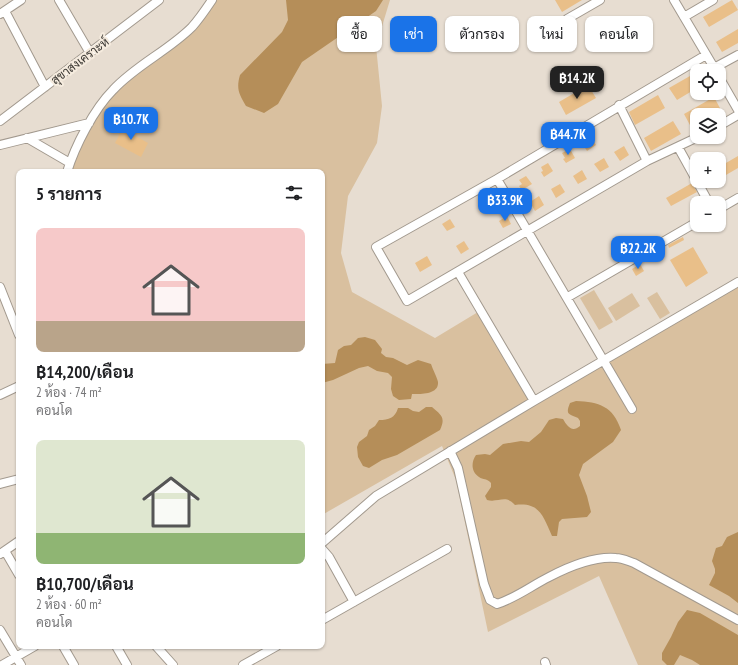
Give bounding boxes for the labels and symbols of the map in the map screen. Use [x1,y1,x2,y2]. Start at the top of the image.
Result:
street label: สุขาสงเคราะห์ [48,34,113,89]
pin: ฿14.2K [544,66,610,100]
pin: ฿10.7K [98,107,164,141]
pin: ฿44.7K [535,122,601,156]
pin: ฿33.9K [472,188,538,222]
pin: ฿22.2K [605,236,671,270]

